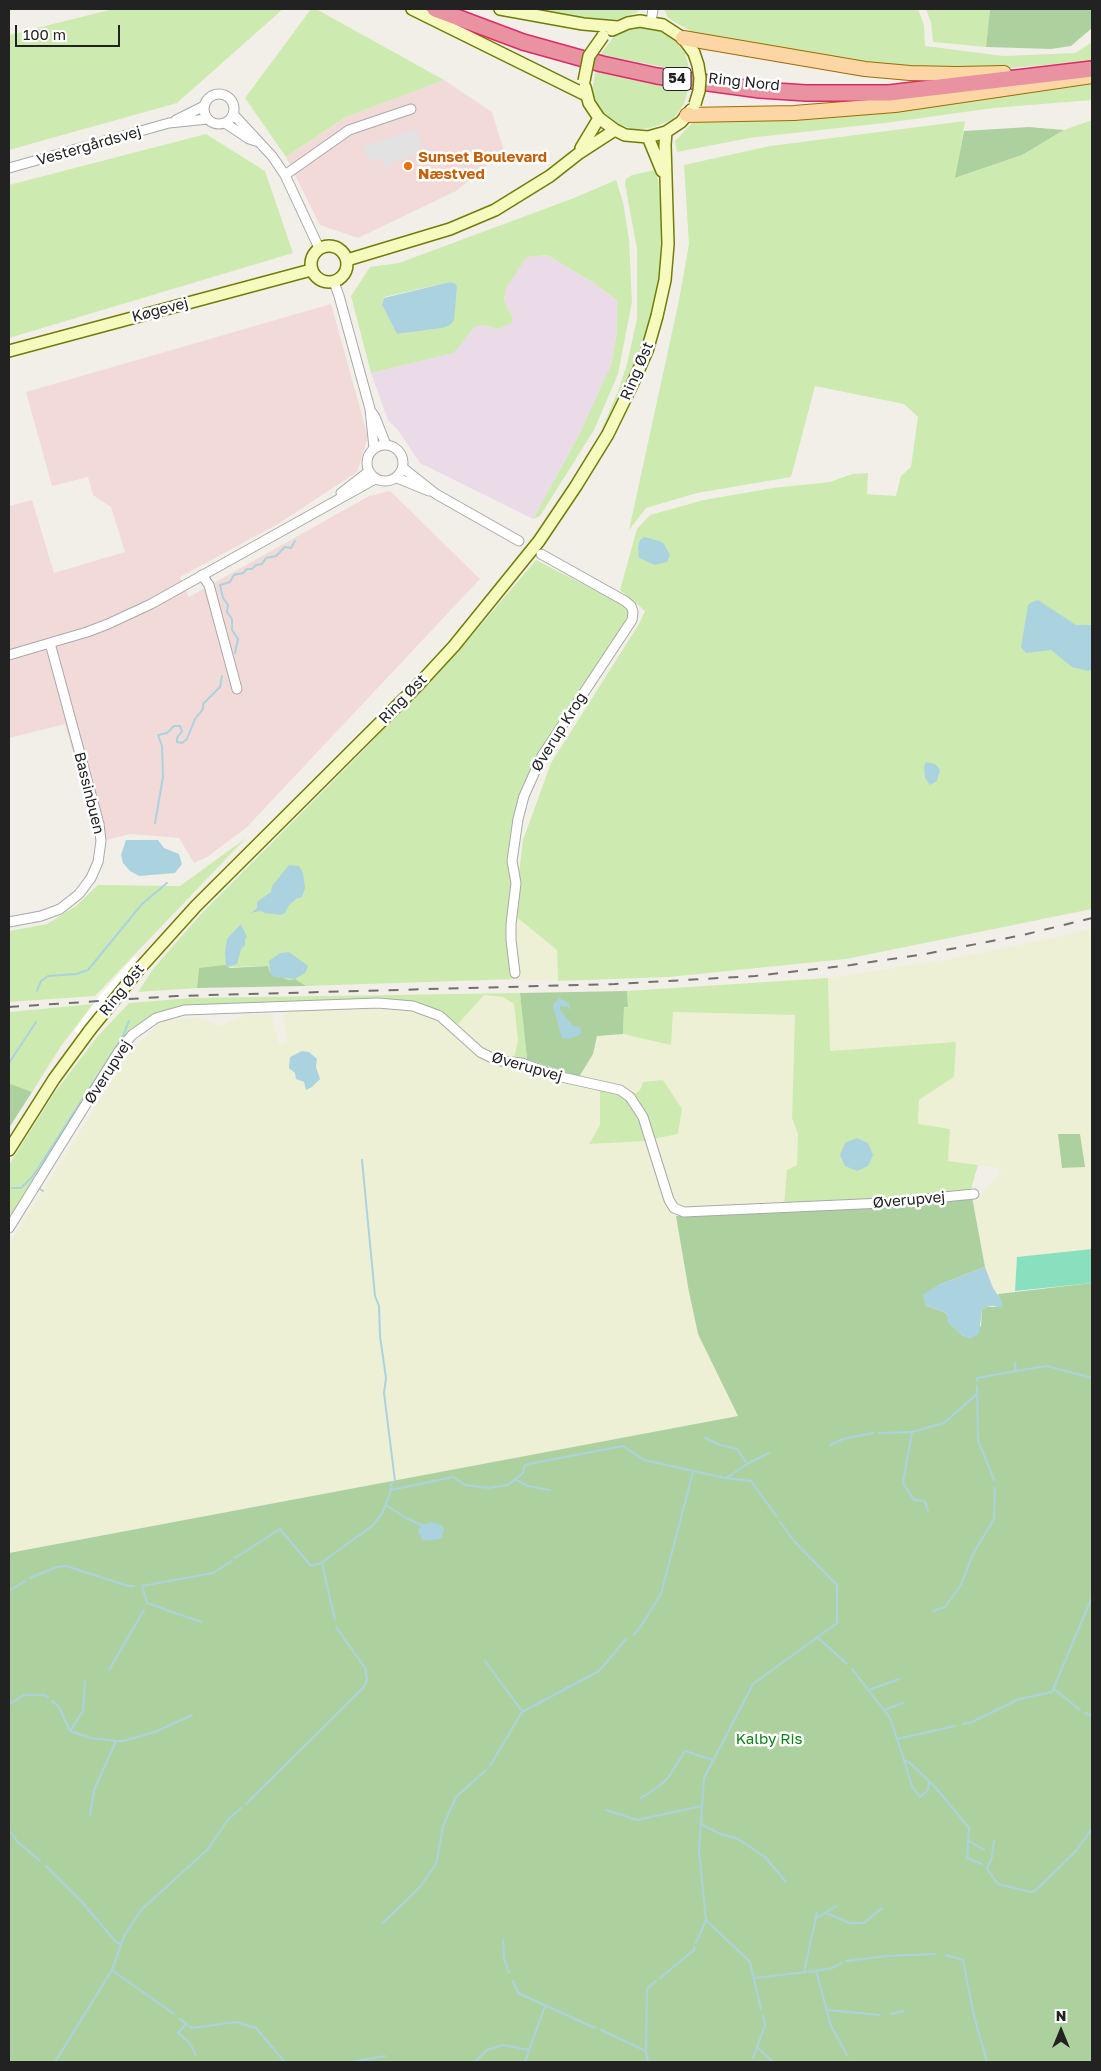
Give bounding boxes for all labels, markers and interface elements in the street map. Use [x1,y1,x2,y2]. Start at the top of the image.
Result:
scale bar [18,15,122,47]
text: 100 m [23,25,66,43]
road number: 54 [663,68,691,90]
street label: Ring Nord [707,69,781,95]
street label: Vestergårdsvej [35,123,143,169]
place label: Sunset Boulevard Næstved [418,148,547,183]
marker: Sunset Boulevard Næstved [402,160,414,172]
street label: Køgevej [130,294,190,326]
street label: Ring Øst [617,339,657,403]
street label: Ring Øst [375,671,431,727]
street label: Øverup Krog [528,689,590,775]
street label: Bassinbuen [70,750,108,836]
street label: Ring Øst [96,960,148,1020]
street label: Øverupvej [81,1037,135,1107]
street label: Øverupvej [490,1048,564,1086]
street label: Øverupvej [872,1188,946,1212]
park label: Kalby Ris [736,1730,802,1748]
north arrow [1036,2006,1086,2056]
text: N [1056,2007,1066,2024]

